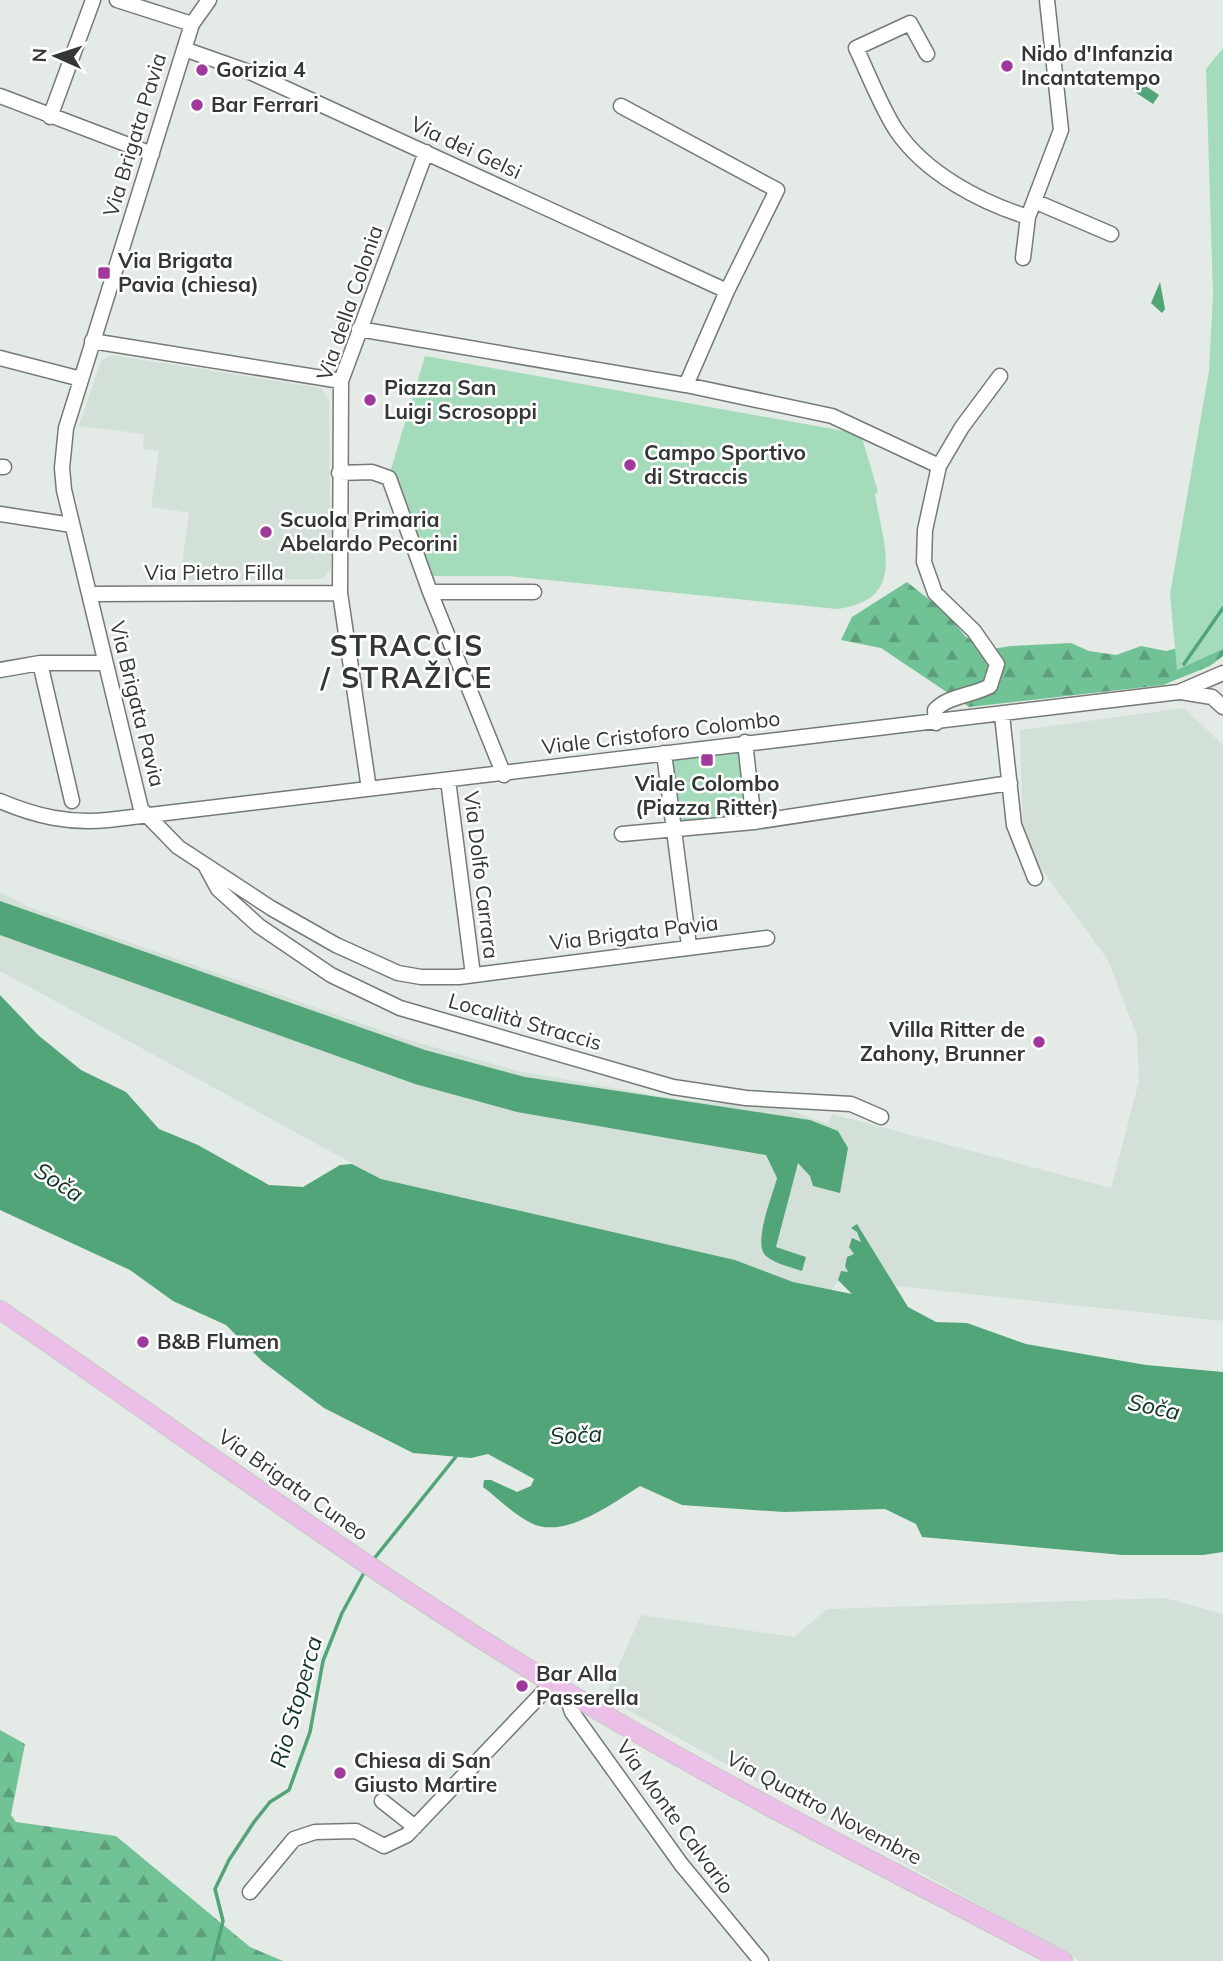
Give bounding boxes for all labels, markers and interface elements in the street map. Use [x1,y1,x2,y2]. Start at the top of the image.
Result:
north arrow [21,21,91,91]
place label: Nido d'Infanzia Incantatempo [1021,40,1173,90]
text: N [27,47,51,63]
street label: Via Brigata Pavia [97,50,171,220]
place label: Gorizia 4 [216,56,306,82]
marker: Nido d'Infanzia Incantatempo [999,58,1015,74]
marker: Gorizia 4 [194,62,210,78]
place label: Bar Ferrari [211,91,319,117]
marker: Bar Ferrari [189,97,205,113]
street label: Via dei Gelsi [407,110,526,184]
street label: Via della Colonia [310,222,388,384]
place label: Via Brigata Pavia (chiesa) [117,247,259,297]
marker: Via Brigata Pavia (chiesa) [96,265,112,281]
place label: Piazza San Luigi Scrosoppi [384,374,537,424]
marker: Piazza San Luigi Scrosoppi [362,392,378,408]
place label: Campo Sportivo di Straccis [644,439,806,489]
marker: Campo Sportivo di Straccis [622,457,638,473]
place label: Scuola Primaria Abelardo Pecorini [280,506,458,556]
marker: Scuola Primaria Abelardo Pecorini [258,524,274,540]
street label: Via Pietro Filla [144,559,284,585]
street label: Via Brigata Pavia [105,618,171,789]
district label: STRACCIS / STRAŽICE [320,628,493,695]
street label: Viale Cristoforo Colombo [540,704,782,760]
marker: Viale Colombo (Piazza Ritter) [699,752,715,768]
place label: Viale Colombo (Piazza Ritter) [634,770,779,820]
street label: Via Dolfo Carrara [459,789,505,960]
street label: Via Brigata Pavia [548,909,720,955]
street label: Località Straccis [446,987,605,1055]
place label: Villa Ritter de Zahony, Brunner [860,1016,1026,1066]
marker: Villa Ritter de Zahony, Brunner [1031,1034,1047,1050]
water label: Soča [29,1155,89,1208]
place label: B&B Flumen [157,1328,279,1354]
marker: B&B Flumen [135,1334,151,1350]
water label: Soča [1125,1387,1183,1426]
water label: Soča [549,1419,603,1450]
street label: Via Brigata Cuneo [214,1423,374,1546]
water label: Rio Stoperca [263,1633,328,1771]
place label: Bar Alla Passerella [536,1660,639,1710]
marker: Bar Alla Passerella [514,1678,530,1694]
street label: Via Monte Calvario [611,1734,740,1898]
street label: Via Quattro Novembre [722,1744,927,1870]
place label: Chiesa di San Giusto Martire [354,1747,497,1797]
marker: Chiesa di San Giusto Martire [332,1765,348,1781]

